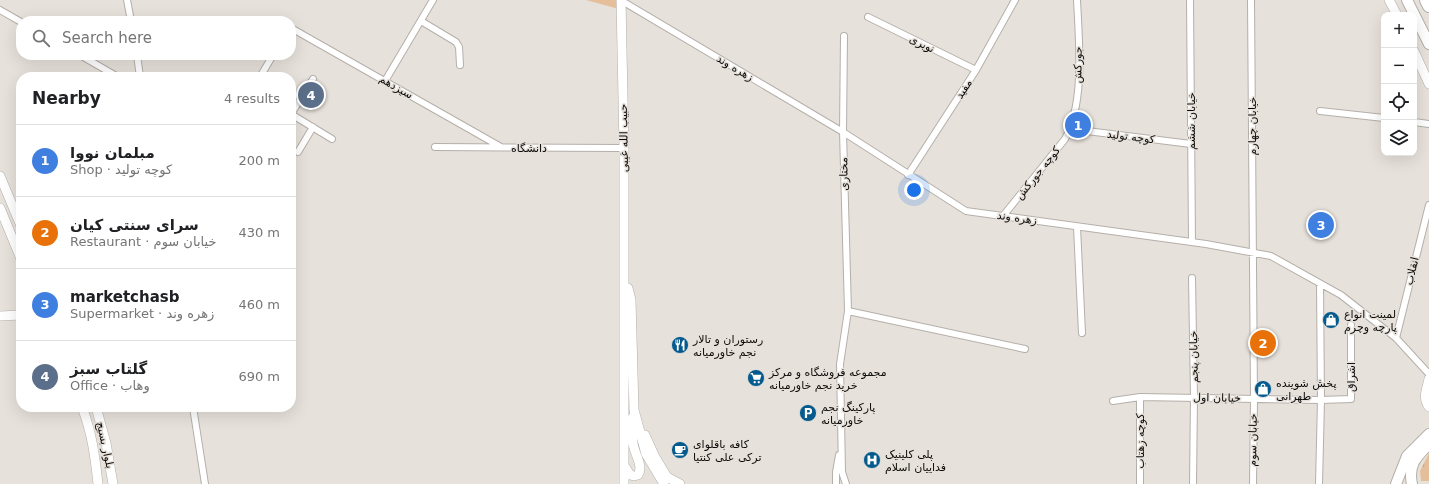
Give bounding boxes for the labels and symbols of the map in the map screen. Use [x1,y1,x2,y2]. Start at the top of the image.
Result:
street label: نوبری [907,32,937,56]
street label: جورکش [1071,46,1085,84]
street label: زهره وند [714,52,756,84]
street label: سیزدهم [377,72,415,102]
street label: مفید [953,77,975,101]
pin: 4 [298,80,324,110]
street label: خیابان ششم [1185,92,1198,150]
street label: خیابان چهارم [1246,97,1259,155]
street label: حبیب الله غیبی [617,104,631,172]
pin: 1 [1065,110,1091,140]
street label: کوچه تولید [1106,128,1157,146]
street label: دانشگاه [511,142,547,155]
street label: کوچه جورکش [1013,143,1064,202]
street label: مختاری [837,157,851,191]
your location [904,180,924,200]
street label: زهره وند [996,209,1038,227]
pin: 3 [1308,210,1334,240]
street label: انقلاب [1402,256,1422,286]
place label: لمینت انواع پارچه وچرم [1344,308,1397,334]
shop icon: لمینت انواع پارچه وچرم [1321,310,1341,330]
pin: 2 [1250,328,1276,358]
street label: خیابان پنجم [1187,331,1201,383]
place label: رستوران و تالار نجم خاورمیانه [692,333,763,359]
restaurant icon: رستوران و تالار نجم خاورمیانه [670,335,690,355]
street label: اشراق [1345,362,1358,392]
place label: مجموعه فروشگاه و مرکز خرید نجم خاورمیانه [768,366,887,392]
supermarket icon: مجموعه فروشگاه و مرکز خرید نجم خاورمیانه [746,368,766,388]
place label: پخش شوینده طهرانی [1276,377,1337,403]
shop icon: پخش شوینده طهرانی [1253,379,1273,399]
street label: خیابان اول [1193,391,1241,405]
place label: پارکینگ نجم خاورمیانه [821,401,875,427]
parking icon: پارکینگ نجم خاورمیانه [798,403,818,423]
street label: کوچه زهتاب [1134,413,1147,469]
street label: خیابان سوم [1246,413,1260,467]
street label: بلوار بسیج [94,420,116,470]
place label: کافه باقلوای ترکی علی کنتیا [693,438,761,464]
cafe icon: کافه باقلوای ترکی علی کنتیا [670,440,690,460]
place label: پلی کلینیک فداییان اسلام [885,448,946,474]
hospital icon: پلی کلینیک فداییان اسلام [862,450,882,470]

